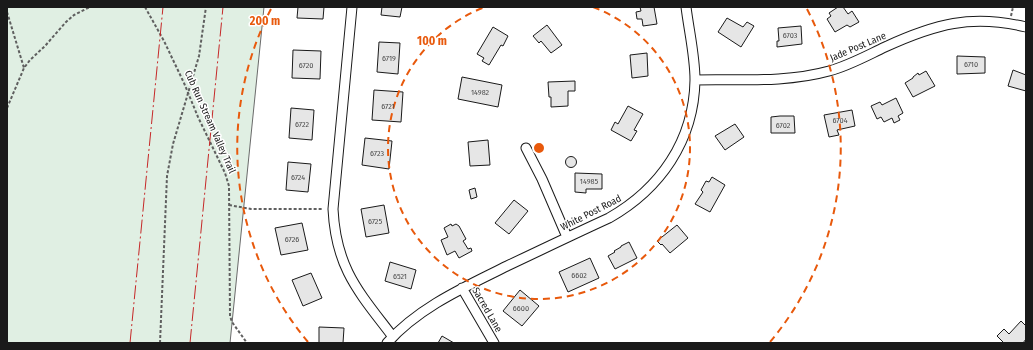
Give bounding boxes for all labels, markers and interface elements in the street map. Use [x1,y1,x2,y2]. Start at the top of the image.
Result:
text: 200 m [249,14,280,28]
street label: Jade Post Lane [828,30,888,64]
house number: 6703 [783,31,798,40]
text: 100 m [417,34,447,48]
house number: 6719 [382,54,396,63]
house number: 6710 [964,60,978,69]
house number: 6720 [299,61,313,70]
street label: Cub Run Stream Valley Trail [182,69,238,176]
house number: 14982 [471,88,490,97]
house number: 6721 [381,102,395,111]
house number: 6704 [833,116,848,125]
house number: 6722 [295,120,309,129]
house number: 6702 [776,121,791,130]
centre of rings [532,141,546,155]
house number: 6723 [370,149,384,158]
house number: 6724 [291,173,305,182]
house number: 14985 [580,177,599,186]
street label: White Post Road [559,193,623,233]
house number: 6725 [368,217,382,226]
house number: 6726 [285,235,299,244]
house number: 6602 [571,271,587,280]
house number: 6521 [393,272,407,281]
street label: Sacred Lane [469,286,505,334]
house number: 6600 [513,304,529,313]

